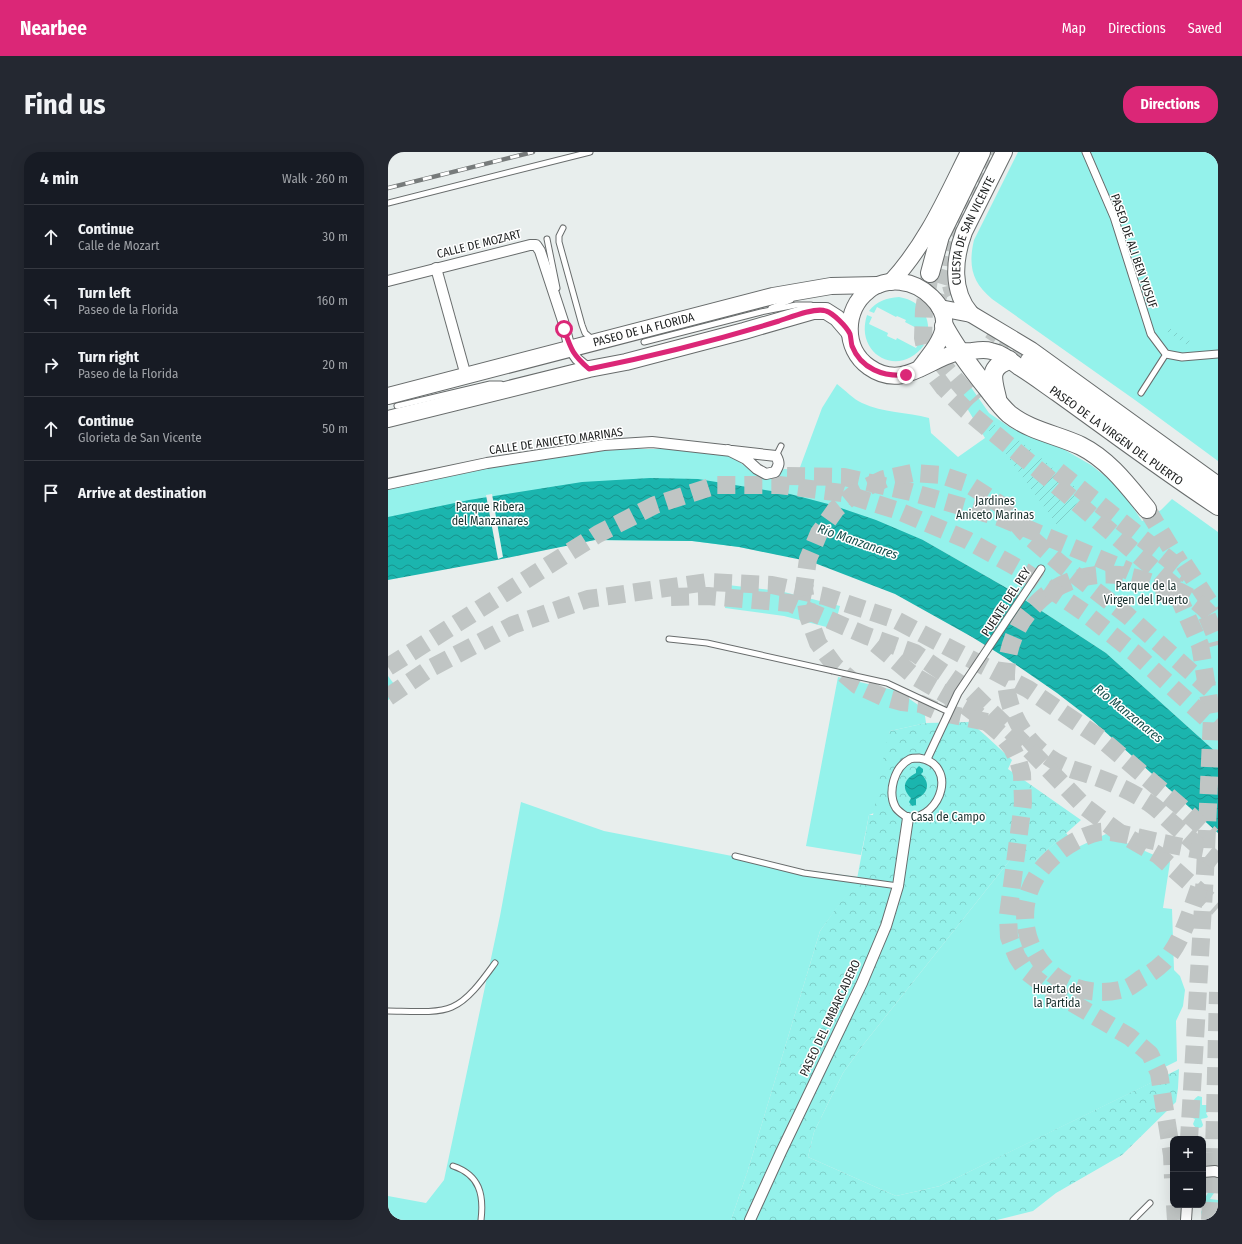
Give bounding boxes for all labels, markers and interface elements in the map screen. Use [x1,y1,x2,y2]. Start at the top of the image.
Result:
text: Nearbee [20,17,87,40]
text: Map [1062,20,1086,37]
text: Directions [1108,20,1166,37]
text: Saved [1188,20,1222,37]
button: Directions [1123,86,1218,123]
text: Find us [24,88,106,121]
text: 4 min [40,168,79,189]
text: Walk · 260 m [282,171,348,186]
street label: CUESTA DE SAN VICENTE [949,174,998,286]
street label: PASEO DE ALI BEN YUSUF [1108,192,1160,311]
text: Continue [78,220,134,238]
icon: ahead [40,226,62,248]
street label: CALLE DE MOZART [435,227,523,261]
text: 30 m [322,229,348,244]
text: Calle de Mozart [78,238,160,253]
text: Turn left [78,284,131,302]
icon: left [40,290,62,312]
text: 160 m [317,293,348,308]
text: Paseo de la Florida [78,302,178,317]
street label: PASEO DE LA FLORIDA [591,310,696,349]
route start [555,320,573,338]
text: Turn right [78,348,139,366]
icon: right [40,354,62,376]
text: 20 m [322,357,348,372]
text: Paseo de la Florida [78,366,178,381]
route end [897,366,915,384]
street label: PASEO DE LA VIRGEN DEL PUERTO [1047,383,1186,488]
text: Continue [78,412,134,430]
icon: ahead [40,418,62,440]
text: 50 m [322,421,348,436]
street label: CALLE DE ANICETO MARINAS [488,425,624,457]
text: Glorieta de San Vicente [78,430,202,445]
icon: arrive [40,482,62,504]
text: Arrive at destination [78,484,206,502]
park label: Jardines Aniceto Marinas [956,494,1034,522]
park label: Parque Ribera del Manzanares [452,500,528,528]
water label: Río Manzanares [816,521,900,562]
street label: PUENTE DEL REY [979,565,1033,639]
park label: Parque de la Virgen del Puerto [1104,579,1188,607]
water label: Río Manzanares [1091,681,1166,746]
park label: Casa de Campo [911,810,985,824]
street label: PASEO DEL EMBARCADERO [797,958,863,1078]
park label: Huerta de la Partida [1033,982,1081,1010]
map controls [1170,1136,1206,1208]
button: + [1170,1136,1206,1172]
button: − [1170,1172,1206,1208]

